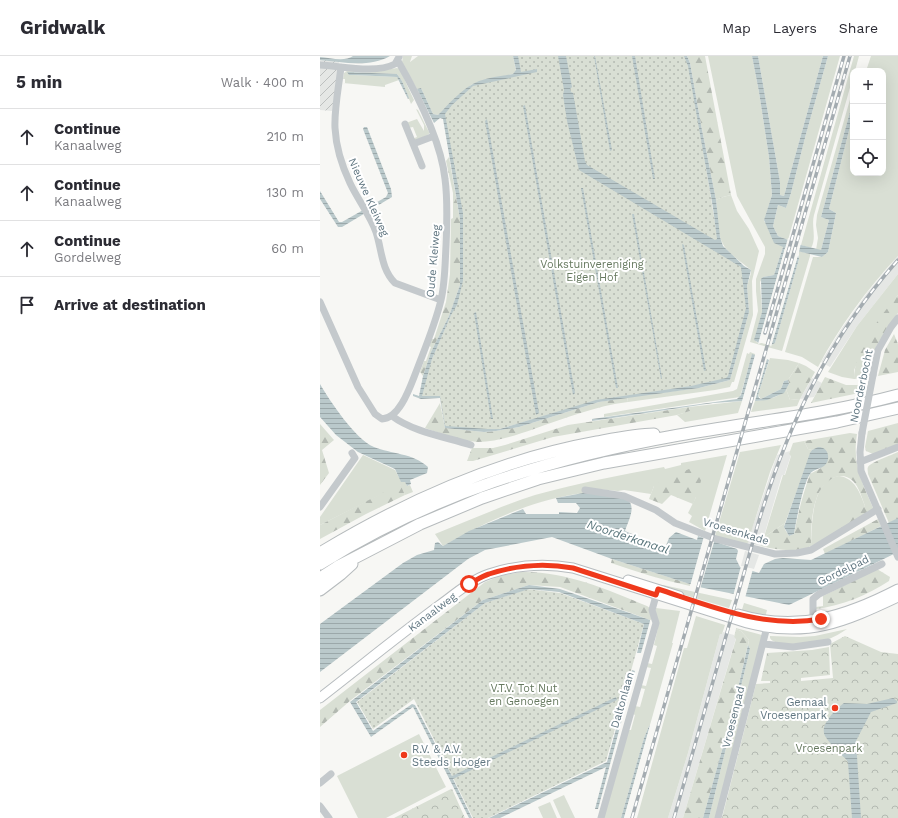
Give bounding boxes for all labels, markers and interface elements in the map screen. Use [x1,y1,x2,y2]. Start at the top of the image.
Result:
text: Gridwalk [20,16,105,39]
text: Map [722,20,751,36]
text: Layers [773,20,817,36]
text: Share [839,20,878,36]
map controls [850,68,886,176]
button: + [850,68,886,104]
text: 5 min [16,72,62,92]
text: Walk · 400 m [221,75,304,90]
button: − [850,104,886,140]
text: Continue [54,120,121,138]
icon: ahead [16,126,38,148]
text: 210 m [266,129,304,144]
text: Kanaalweg [54,138,121,153]
button: locate [850,140,886,176]
street label: Nieuwe Kleiweg [345,156,392,238]
text: Continue [54,176,121,194]
icon: ahead [16,182,38,204]
text: 130 m [266,185,304,200]
text: Kanaalweg [54,194,121,209]
street label: Oude Kleiweg [424,224,443,298]
text: Continue [54,232,121,250]
icon: ahead [16,238,38,260]
text: 60 m [271,241,304,256]
text: Gordelweg [54,250,121,265]
park label: Volkstuinvereniging Eigen Hof [540,258,644,284]
icon: arrive [16,294,38,316]
text: Arrive at destination [54,296,206,314]
street label: Noorderbocht [847,348,876,424]
street label: Vroesenkade [701,515,771,548]
water label: Noorderkanaal [585,517,671,557]
street label: Gordelpad [815,552,871,588]
route start [460,575,478,593]
street label: Kanaalweg [406,590,459,635]
route end [812,610,830,628]
street label: Daltonlaan [608,670,637,730]
park label: V.T.V. Tot Nut en Genoegen [489,682,559,708]
street label: Vroesenpad [720,685,747,749]
place label: Gemaal Vroesenpark [760,696,828,722]
marker: Gemaal Vroesenpark [830,703,840,713]
park label: Vroesenpark [796,742,862,755]
place label: R.V. & A.V. Steeds Hooger [412,743,491,769]
marker: R.V. & A.V. Steeds Hooger [399,750,409,760]

